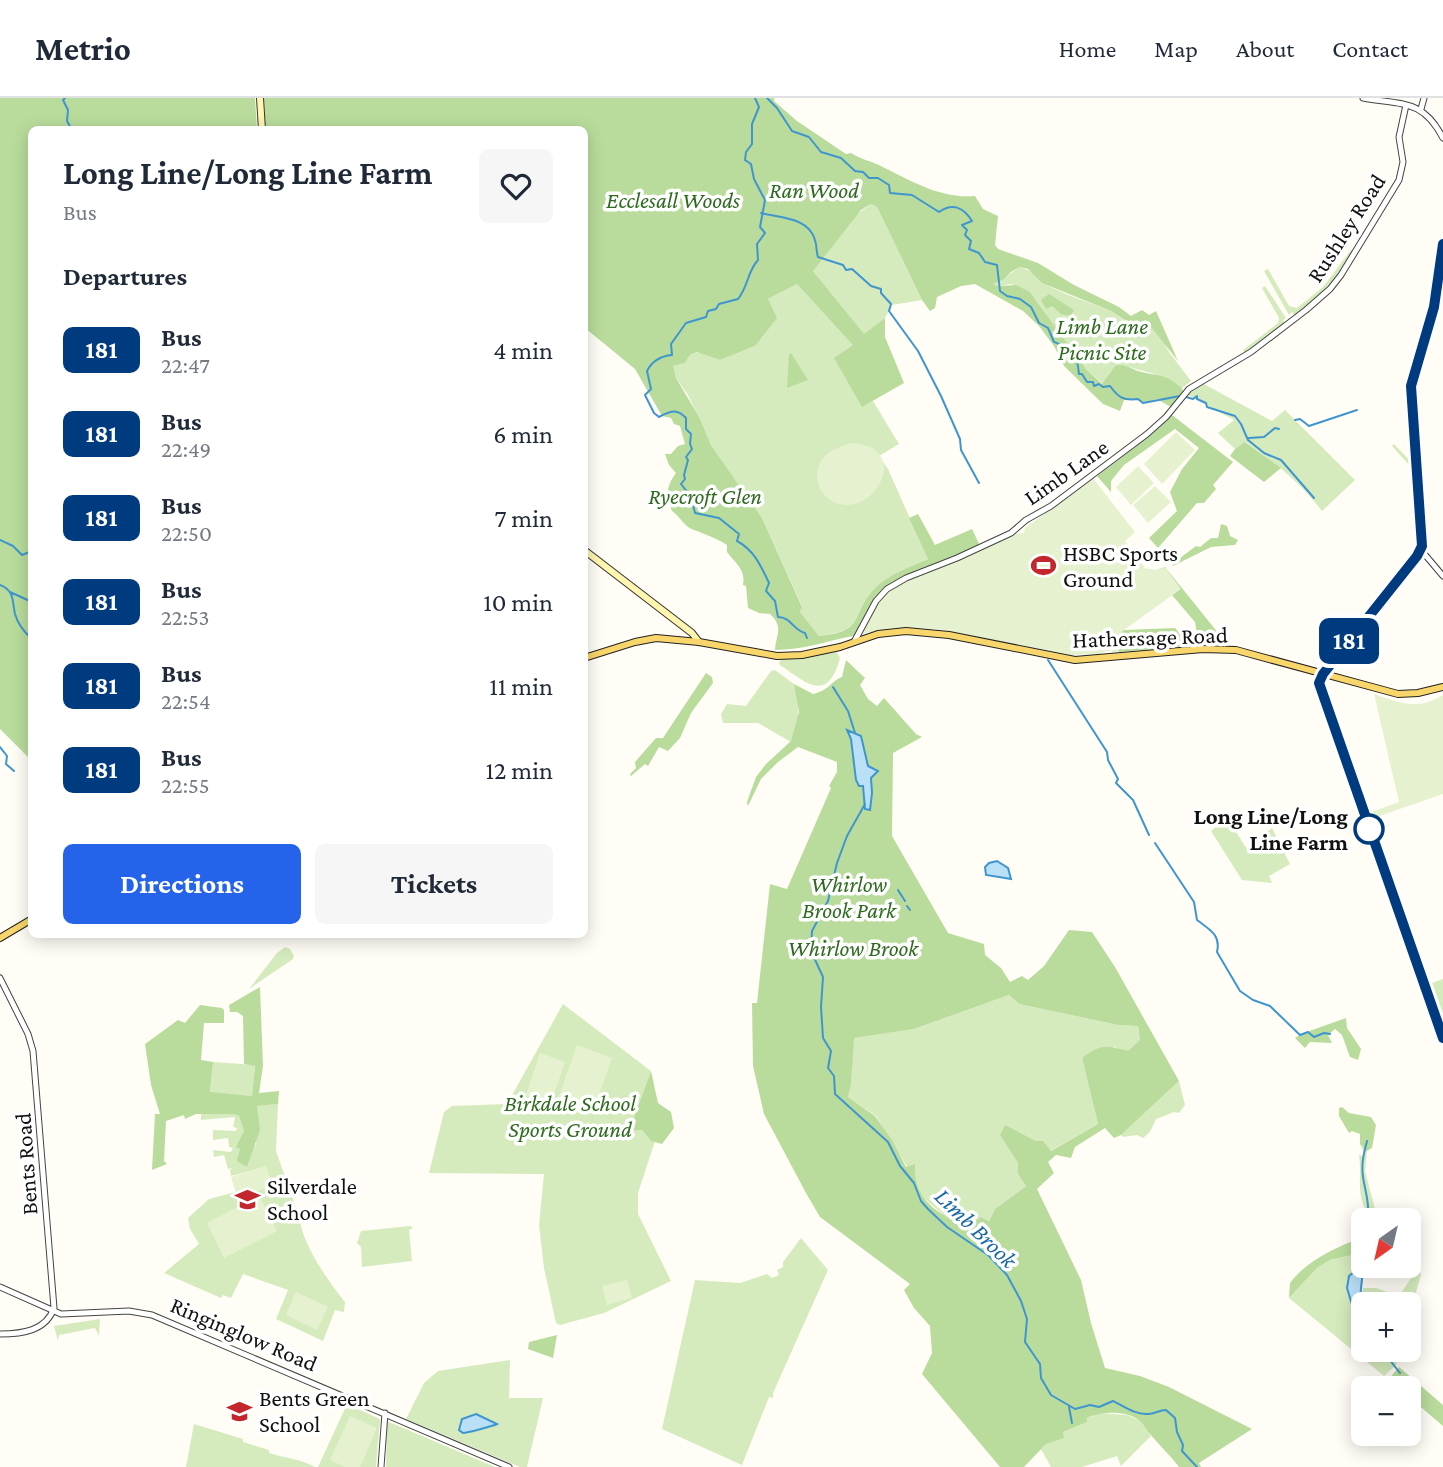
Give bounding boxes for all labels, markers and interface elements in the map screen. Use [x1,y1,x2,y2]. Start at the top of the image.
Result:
text: Metrio [35,30,131,67]
text: Home [1059,35,1116,62]
text: Map [1154,35,1198,62]
text: About [1236,35,1294,62]
text: Contact [1332,35,1408,62]
button: heart [479,149,553,223]
text: Long Line/Long Line Farm [63,154,433,191]
street label: Rushley Road [1301,169,1391,287]
park label: Ran Wood [769,177,860,203]
park label: Ecclesall Woods [606,187,741,213]
text: Bus [63,199,97,225]
text: Departures [63,262,187,291]
park label: Limb Lane Picnic Site [1056,313,1148,365]
text: Bus [161,323,202,352]
text: 181 [86,336,117,363]
text: 4 min [493,336,553,365]
text: 22:47 [161,352,210,378]
text: Bus [161,407,202,436]
text: 181 [86,420,117,447]
text: 6 min [493,420,553,449]
street label: Limb Lane [1019,434,1113,510]
text: 22:49 [161,436,211,462]
park label: Ryecroft Glen [648,483,762,509]
text: Bus [161,491,202,520]
text: 181 [86,504,117,531]
text: 7 min [494,504,553,533]
text: 22:50 [161,520,212,546]
place label: HSBC Sports Ground [1063,540,1178,592]
sports icon: HSBC Sports Ground [1029,552,1057,580]
text: Bus [161,575,202,604]
text: 181 [86,588,117,615]
text: 10 min [483,588,553,617]
text: 22:53 [161,604,210,630]
line badge: 181 [1309,618,1389,664]
street label: Hathersage Road [1072,621,1228,653]
text: 181 [1333,627,1365,654]
text: Bus [161,659,202,688]
text: 181 [86,672,117,699]
text: 11 min [489,672,553,701]
text: 22:54 [161,688,211,714]
text: Bus [161,743,202,772]
text: 181 [86,756,117,783]
text: 12 min [485,756,553,785]
text: 22:55 [161,772,210,798]
place label: Long Line/Long Line Farm [1193,803,1349,855]
marker: Long Line/Long Line Farm [1354,814,1384,844]
button: Directions [63,844,301,924]
button: Tickets [315,844,553,924]
park label: Whirlow Brook Park [802,871,897,923]
park label: Whirlow Brook [788,935,919,961]
park label: Birkdale School Sports Ground [504,1090,636,1142]
street label: Bents Road [9,1112,43,1216]
place label: Silverdale School [267,1173,357,1225]
water label: Limb Brook [930,1182,1024,1274]
school or university icon: Silverdale School [233,1185,261,1213]
north arrow [1351,1208,1421,1278]
map controls [1351,1208,1421,1446]
street label: Ringinglow Road [167,1291,321,1377]
button: + [1351,1292,1421,1362]
button: − [1351,1376,1421,1446]
place label: Bents Green School [259,1385,370,1437]
school or university icon: Bents Green School [225,1397,253,1425]

